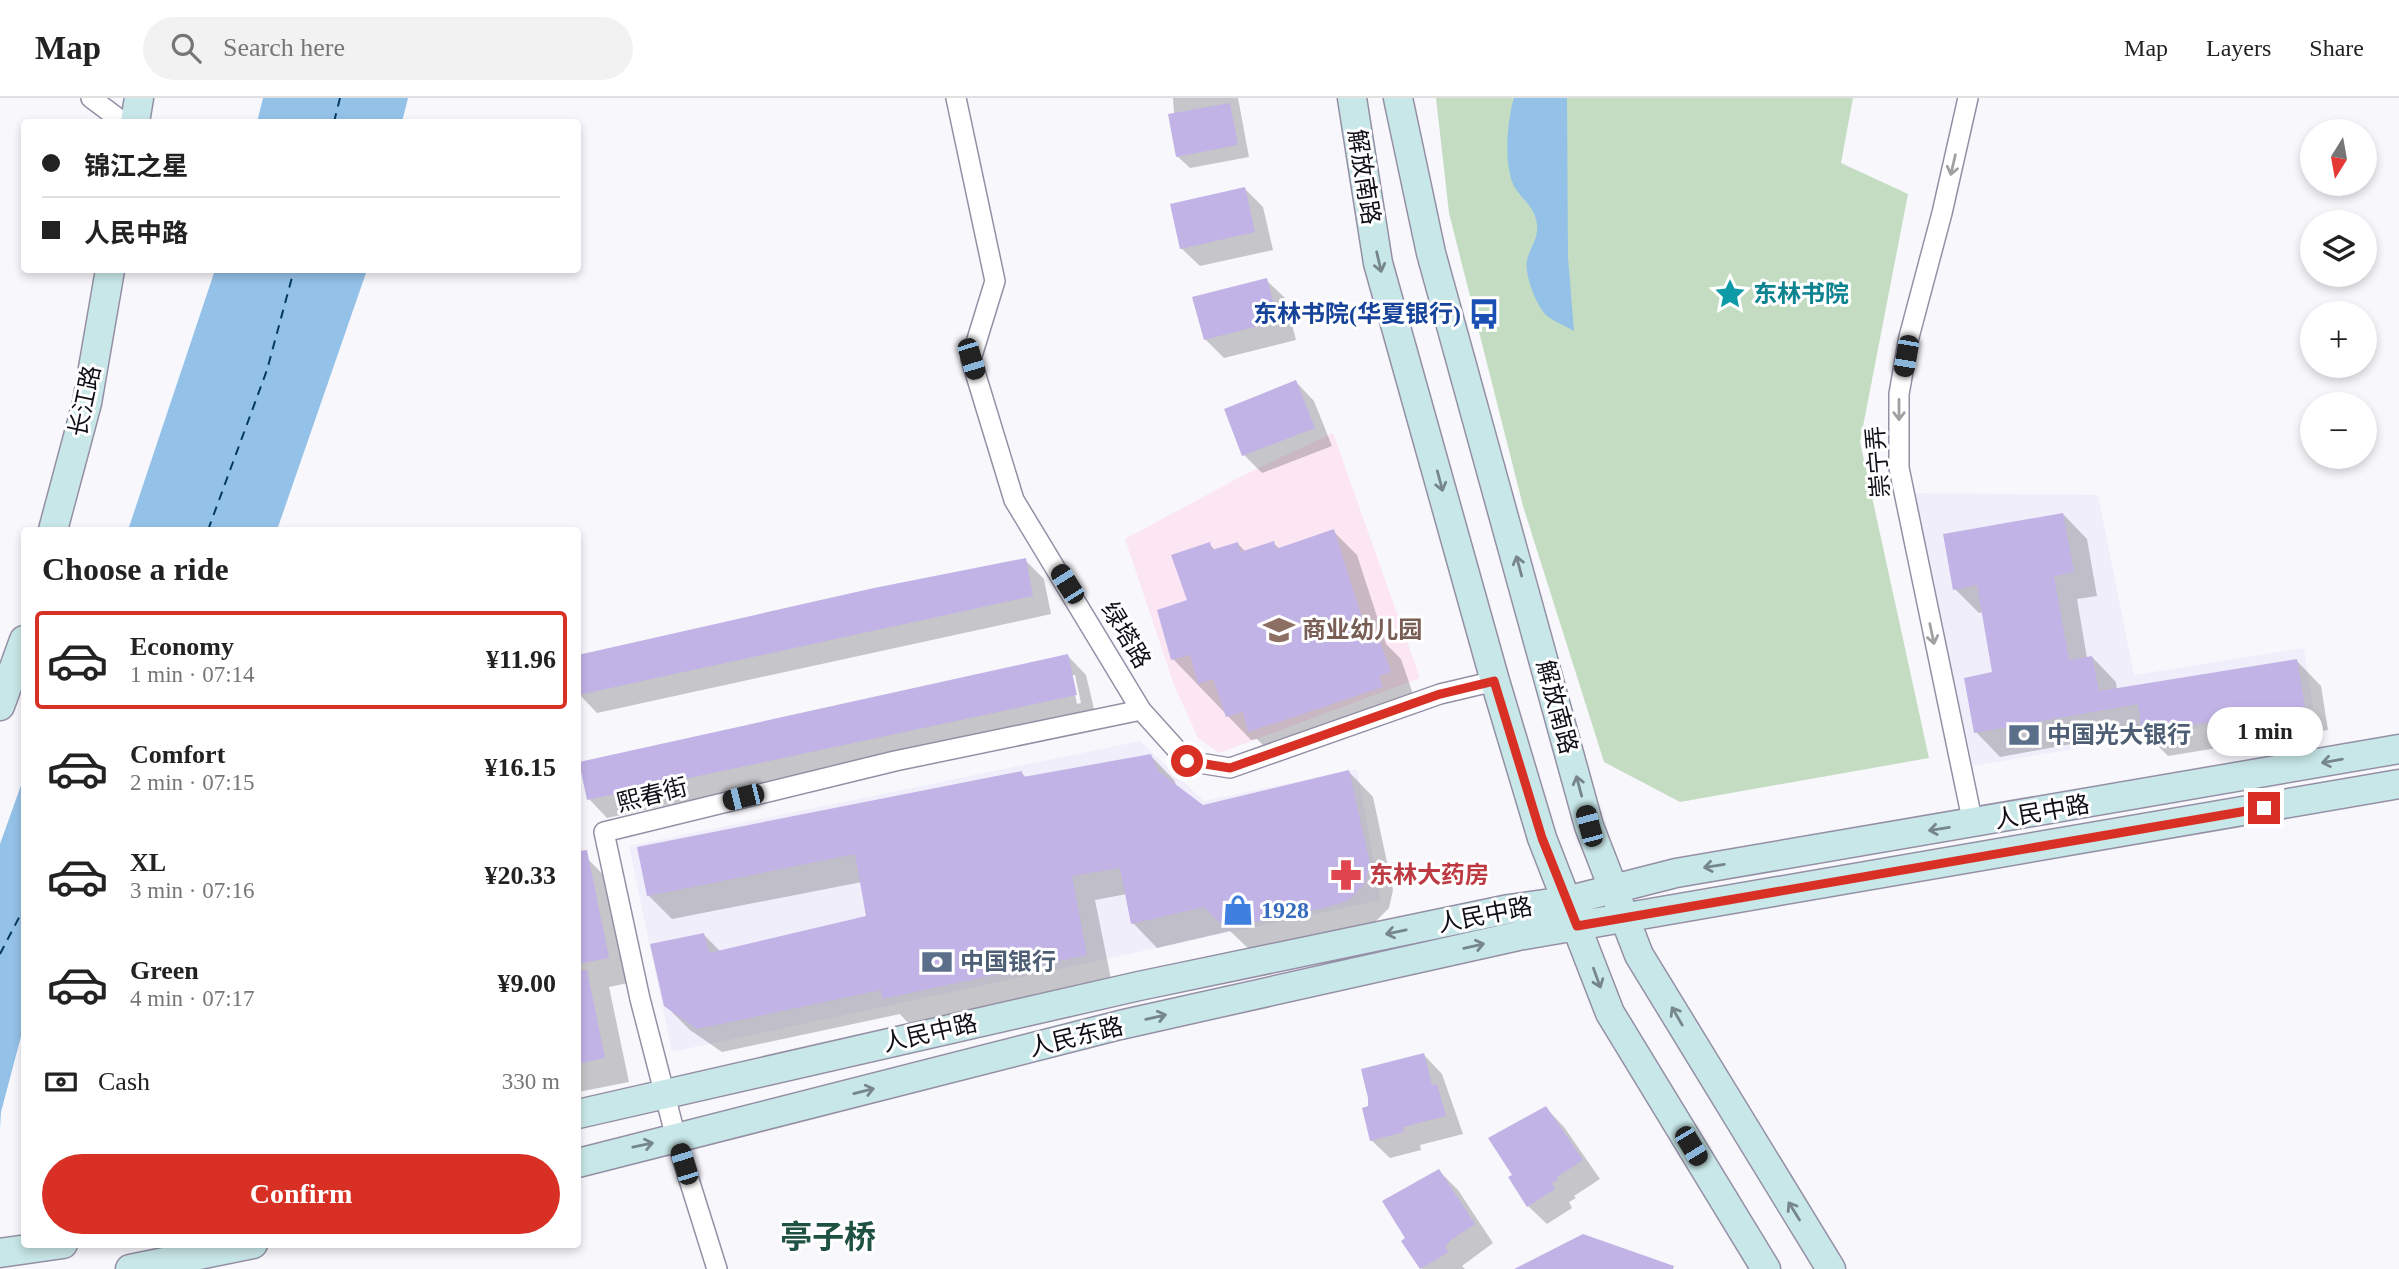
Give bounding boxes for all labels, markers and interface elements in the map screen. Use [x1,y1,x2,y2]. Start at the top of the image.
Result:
search box [143,17,633,80]
icon: search [167,29,205,67]
text: Map [35,30,101,66]
text: Search here [223,33,345,62]
text: Map [2124,35,2168,61]
text: Layers [2206,35,2271,61]
text: Share [2309,35,2364,61]
north arrow [2300,119,2376,196]
map controls [2300,119,2377,469]
street label: 解放南路 [1344,128,1384,226]
text: 锦江之星 [84,152,188,181]
one-way arrow [1946,153,1959,176]
button: layers [2300,210,2377,287]
text: 人民中路 [84,219,188,248]
one-way arrow [1372,250,1386,273]
place icon: 东林书院 [1713,277,1747,311]
place label: 东林书院 [1753,281,1849,307]
bus stop icon: 东林书院(华夏银行) [1467,297,1501,331]
place label: 东林书院(华夏银行) [1253,301,1461,327]
button: + [2300,301,2377,378]
car [1893,333,1920,379]
car [955,336,988,382]
street label: 长江路 [65,363,105,439]
button: − [2300,392,2377,469]
one-way arrow [1892,398,1906,421]
street label: 崇宁弄 [1862,425,1894,499]
one-way arrow [1434,470,1447,492]
text: Choose a ride [42,551,229,587]
one-way arrow [1512,555,1525,578]
car [1047,561,1088,607]
street label: 绿塔路 [1096,597,1156,673]
school or university icon: 商业幼儿园 [1262,613,1296,647]
place label: 商业幼儿园 [1302,617,1422,643]
one-way arrow [1926,622,1940,645]
icon: car [46,629,109,692]
text: Economy [130,632,234,661]
text: ¥11.96 [486,645,556,674]
street label: 解放南路 [1532,657,1582,757]
text: 1 min · 07:14 [130,662,255,687]
callout: 1 min [2206,706,2322,756]
bank icon: 中国光大银行 [2007,718,2041,752]
text: 1 min [2237,719,2293,744]
place label: 中国光大银行 [2047,722,2191,748]
icon: car [46,737,109,800]
text: Comfort [130,740,225,769]
route start [1171,745,1203,777]
text: ¥16.15 [485,753,556,782]
one-way arrow [2321,755,2344,768]
text: 2 min · 07:15 [130,770,255,795]
street label: 熙春街 [614,774,690,816]
one-way arrow [1571,775,1584,797]
car [721,782,766,812]
street label: 人民中路 [1992,791,2092,833]
route end [2248,792,2280,824]
car [1574,803,1605,849]
one-way arrow [1928,823,1951,836]
icon: car [46,845,109,908]
text: XL [130,848,166,877]
pharmacy icon: 东林大药房 [1329,858,1363,892]
one-way arrow [1703,860,1726,873]
text: ¥20.33 [485,861,556,890]
place label: 东林大药房 [1369,862,1489,888]
text: 3 min · 07:16 [130,878,255,903]
shop icon: 1928 [1221,893,1255,927]
street label: 人民中路 [1435,893,1535,937]
place label: 1928 [1261,897,1309,923]
one-way arrow [1385,926,1408,940]
one-way arrow [1462,939,1485,952]
bank icon: 中国银行 [920,945,954,979]
place label: 中国银行 [960,949,1056,975]
icon: car [46,953,109,1016]
text: Green [130,956,199,985]
one-way arrow [1591,966,1604,988]
text: ¥9.00 [498,969,556,998]
text: 4 min · 07:17 [130,986,255,1011]
one-way arrow [1670,1007,1684,1027]
street label: 人民中路 [880,1010,980,1056]
one-way arrow [1144,1010,1167,1024]
street label: 人民东路 [1026,1013,1126,1061]
icon: cash [42,1063,80,1101]
text: Cash [98,1067,150,1096]
text: 330 m [502,1069,560,1094]
one-way arrow [852,1084,875,1097]
car [1672,1123,1711,1169]
one-way arrow [631,1137,654,1151]
car [668,1141,701,1187]
button: Confirm [42,1154,560,1234]
one-way arrow [1787,1202,1801,1222]
district label: 亭子桥 [780,1219,876,1255]

